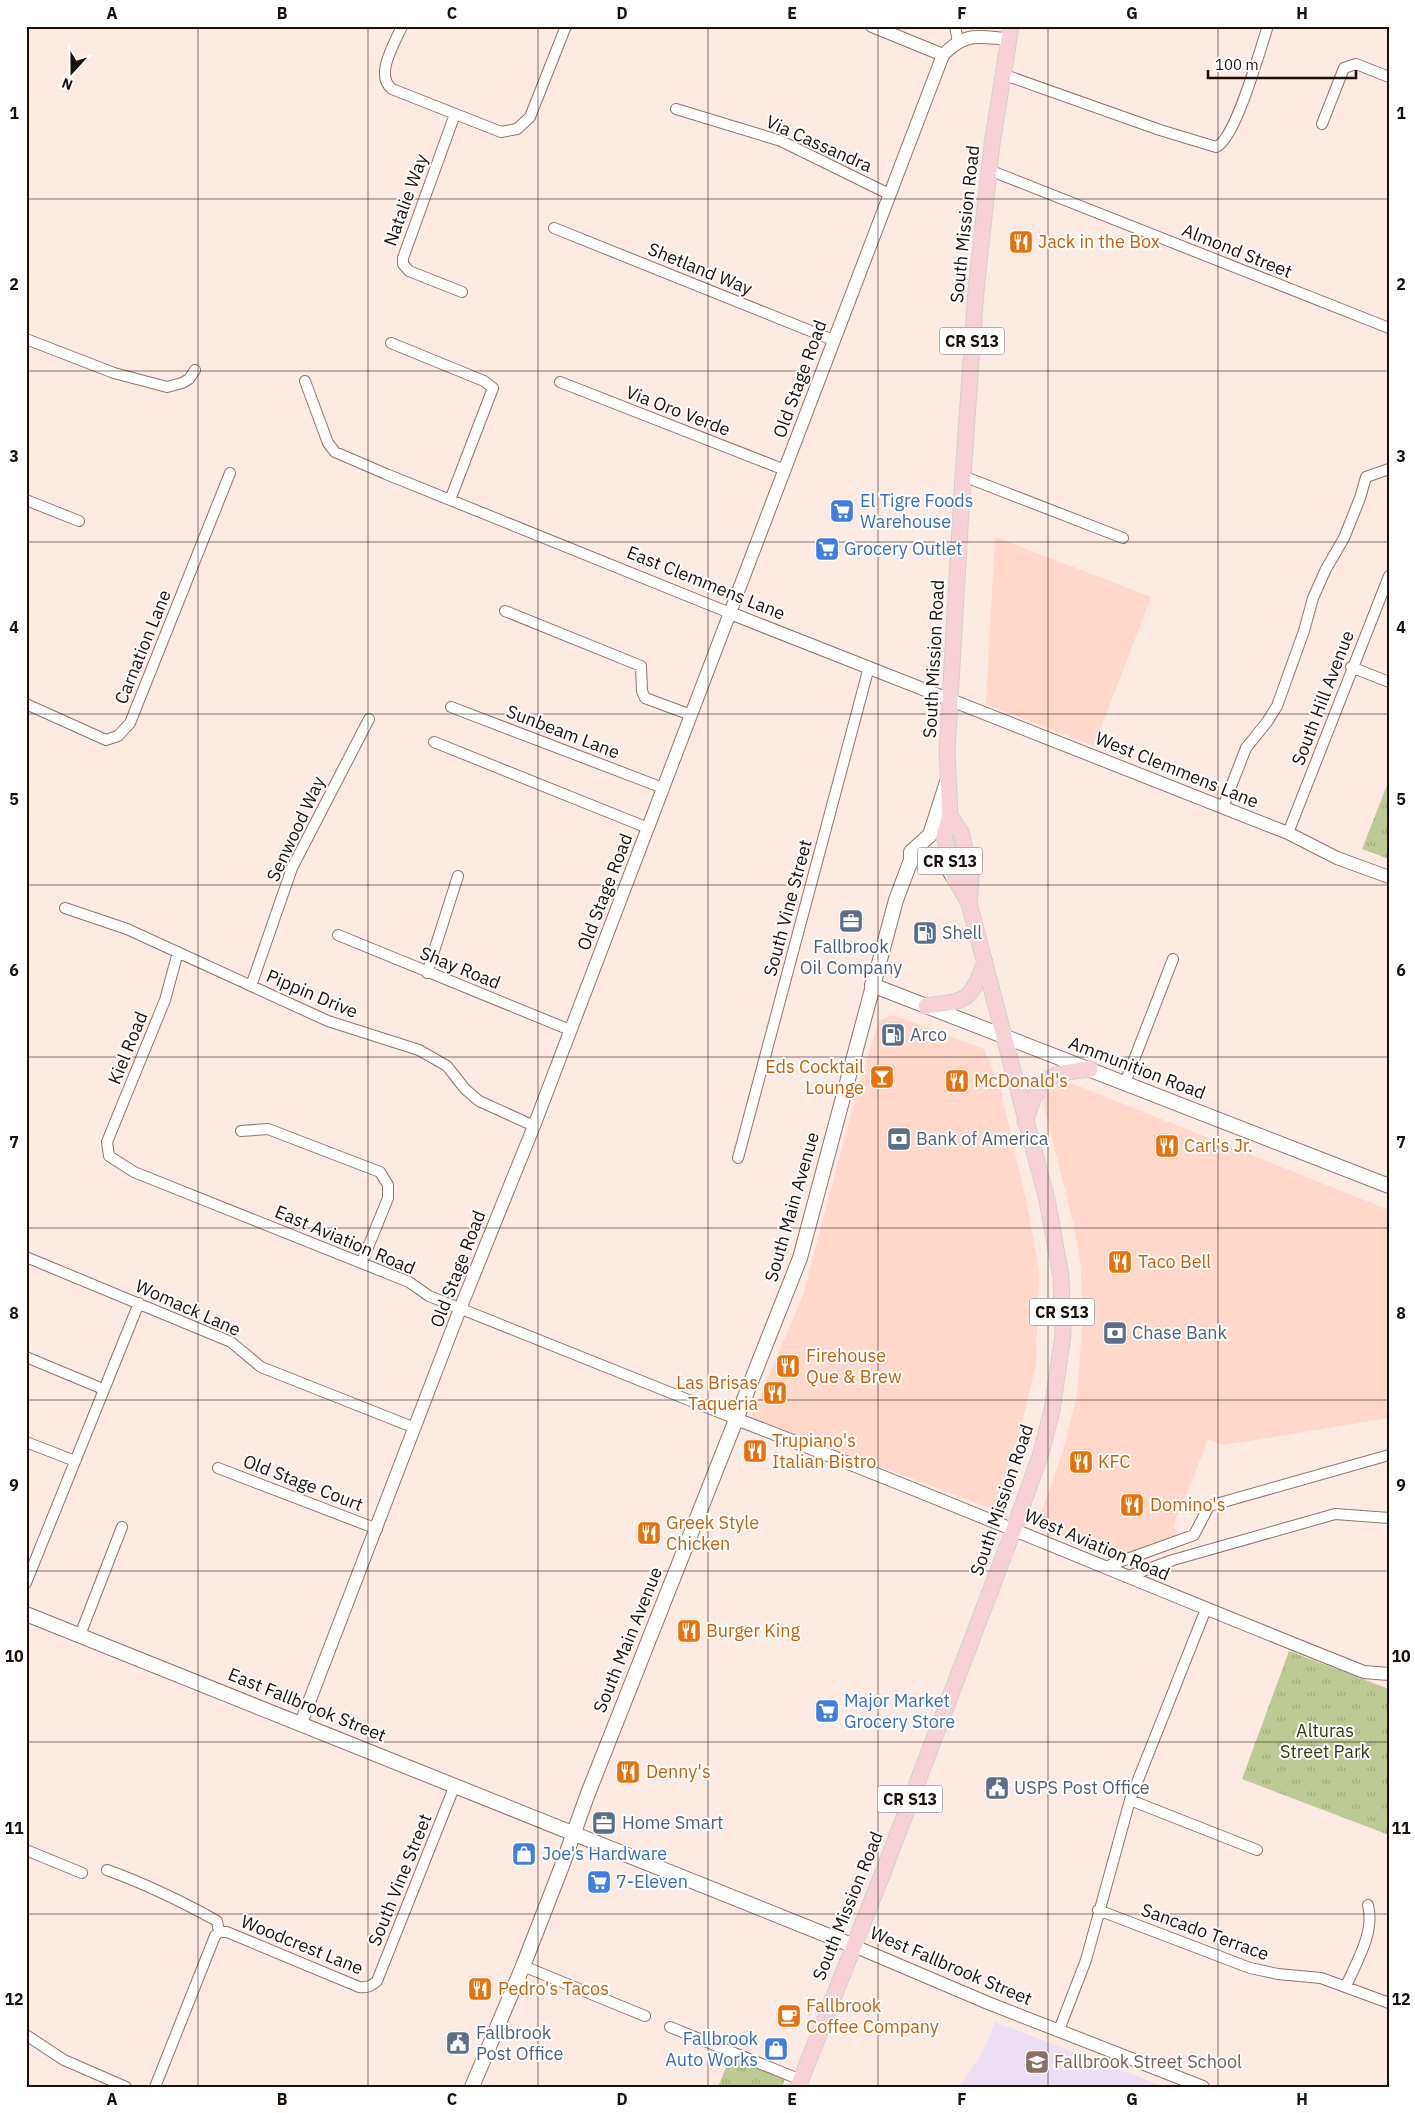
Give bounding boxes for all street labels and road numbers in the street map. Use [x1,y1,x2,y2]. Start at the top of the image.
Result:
street label: Via Cassandra [762,110,876,177]
street label: South Mission Road [945,144,984,304]
street label: Natalie Way [378,151,433,249]
street label: Almond Street [1179,218,1296,283]
street label: Shetland Way [645,237,756,300]
street label: Old Stage Road [768,317,831,441]
road number: CR S13 [940,328,1004,354]
street label: Via Oro Verde [623,380,734,441]
street label: East Clemmens Lane [624,540,789,625]
street label: South Mission Road [918,579,949,739]
street label: Carnation Lane [109,586,176,707]
street label: South Hill Avenue [1286,627,1359,769]
street label: Sunbeam Lane [503,699,623,764]
street label: West Clemmens Lane [1092,726,1262,813]
street label: Senwood Way [261,773,330,885]
street label: Old Stage Road [572,830,637,954]
street label: South Vine Street [758,837,817,979]
road number: CR S13 [918,848,982,874]
street label: Shay Road [417,941,504,994]
street label: Pippin Drive [263,964,361,1023]
street label: Kiel Road [103,1008,152,1088]
street label: Ammunition Road [1066,1031,1209,1104]
street label: South Main Avenue [759,1129,824,1284]
street label: East Aviation Road [272,1200,419,1279]
street label: Old Stage Road [425,1207,490,1331]
street label: Womack Lane [132,1274,244,1341]
road number: CR S13 [1030,1298,1094,1325]
street label: South Mission Road [965,1421,1038,1579]
street label: Old Stage Court [240,1449,366,1516]
street label: West Aviation Road [1021,1504,1173,1586]
street label: South Main Avenue [588,1564,667,1716]
street label: East Fallbrook Street [225,1662,389,1747]
road number: CR S13 [878,1786,942,1812]
street label: South Vine Street [363,1810,437,1949]
street label: South Mission Road [807,1828,888,1984]
street label: Sancado Terrace [1138,1898,1272,1965]
street label: Woodcrest Lane [238,1910,367,1980]
street label: West Fallbrook Street [867,1921,1036,2010]

